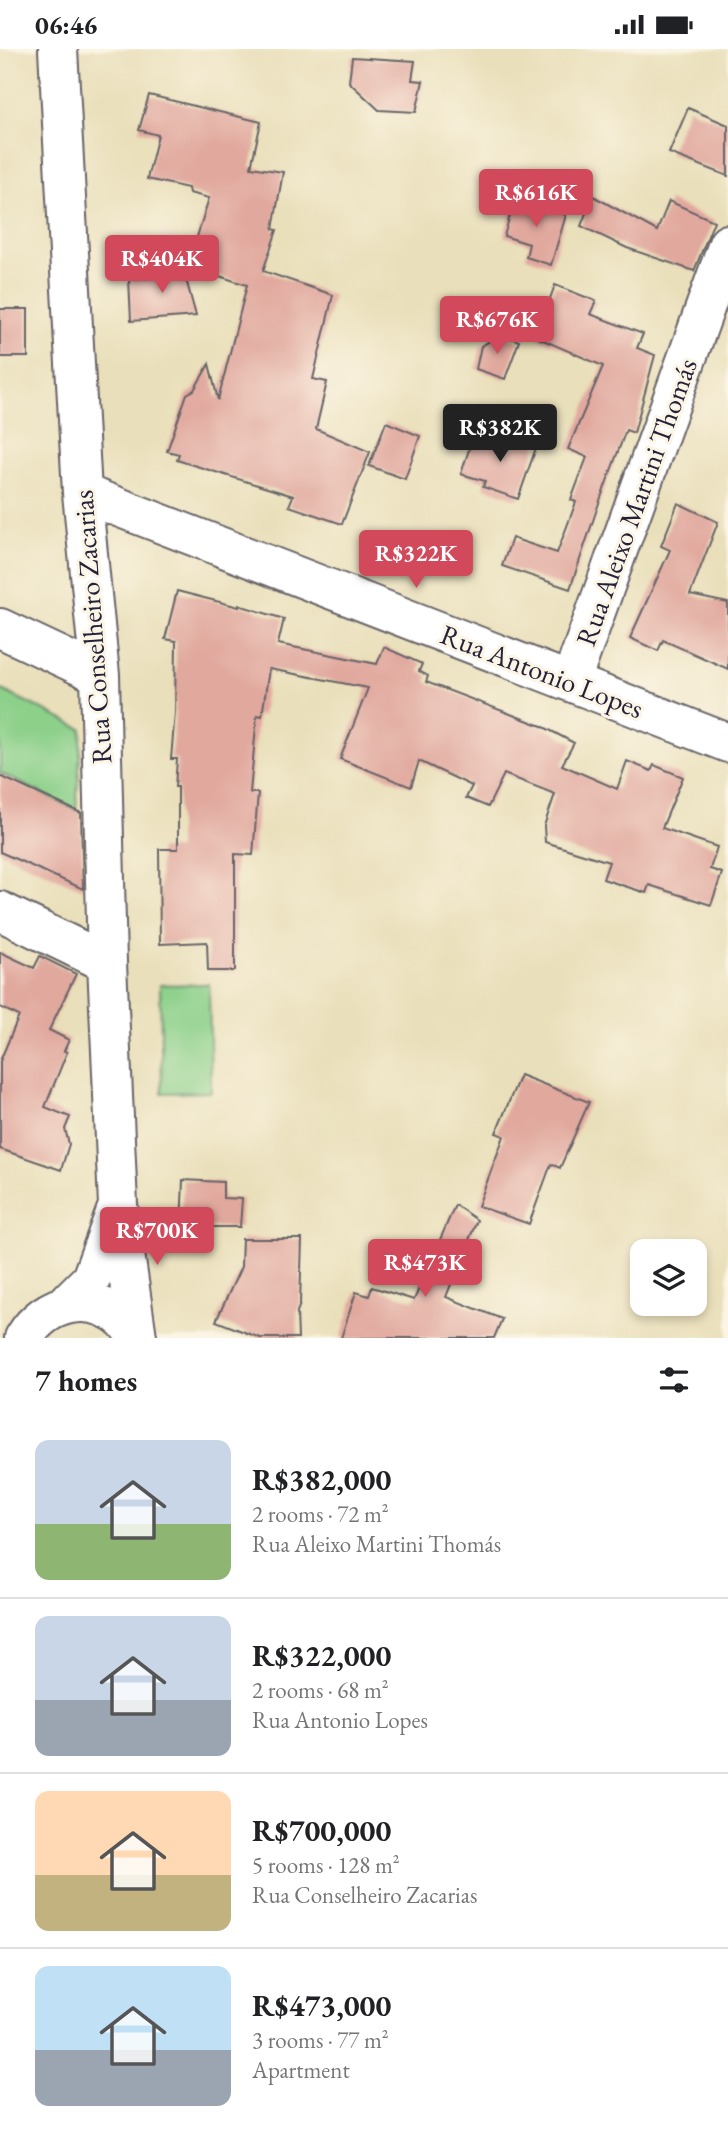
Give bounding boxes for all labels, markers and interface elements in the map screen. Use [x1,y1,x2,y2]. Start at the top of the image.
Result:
text: 06:46 [35,8,97,42]
pin: R$616K [479,169,593,229]
text: R$616K [495,177,577,207]
pin: R$404K [105,236,219,295]
text: R$404K [121,243,203,273]
pin: R$676K [440,296,554,356]
text: R$676K [456,304,538,334]
street label: Rua Aleixo Martini Thomás [567,353,705,651]
pin: R$382K [443,405,557,464]
text: R$382K [459,412,541,442]
street label: Rua Conselheiro Zacarias [64,489,120,765]
pin: R$322K [359,531,473,590]
text: R$322K [375,538,457,568]
street label: Rua Antonio Lopes [436,616,648,726]
pin: R$700K [100,1207,214,1267]
text: R$700K [116,1215,198,1245]
pin: R$473K [368,1239,482,1299]
map controls [630,1239,707,1316]
button: layers [630,1239,707,1316]
text: R$473K [384,1247,466,1277]
text: 7 homes [35,1361,137,1400]
icon: filters [655,1361,693,1399]
text: R$382,000 [252,1460,391,1499]
icon: home [91,1468,175,1552]
text: 2 rooms · 72 m² [252,1499,389,1529]
text: Rua Aleixo Martini Thomás [252,1529,501,1559]
text: R$322,000 [252,1636,391,1675]
icon: home [91,1644,175,1728]
text: 2 rooms · 68 m² [252,1675,389,1705]
text: Rua Antonio Lopes [252,1705,428,1735]
text: R$700,000 [252,1811,391,1850]
icon: home [91,1819,175,1903]
text: 5 rooms · 128 m² [252,1850,400,1880]
text: Rua Conselheiro Zacarias [252,1880,477,1910]
text: R$473,000 [252,1986,391,2025]
icon: home [91,1994,175,2078]
text: 3 rooms · 77 m² [252,2025,389,2055]
text: Apartment [252,2055,350,2085]

